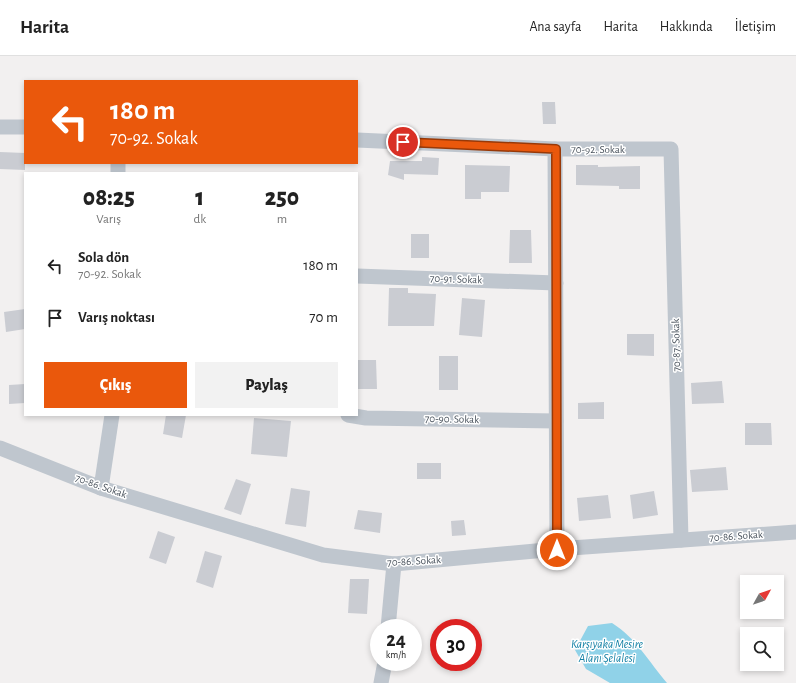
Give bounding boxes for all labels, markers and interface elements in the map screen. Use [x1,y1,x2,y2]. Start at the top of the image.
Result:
text: Harita [20,18,69,37]
text: Ana sayfa [529,20,581,34]
text: Harita [603,20,638,34]
text: Hakkında [660,20,713,34]
text: İletişim [735,20,776,34]
icon: left [44,96,96,148]
text: 180 m [110,97,175,125]
pin [386,125,420,159]
text: 70-92. Sokak [110,130,198,148]
icon: arrive [392,131,414,153]
street label: 70-92. Sokak [571,144,625,155]
text: 08:25 [83,186,135,210]
text: 1 [195,186,204,210]
text: 250 [265,186,299,210]
text: Varış [96,213,121,226]
text: dk [193,213,206,226]
text: m [277,213,287,226]
text: Sola dön [78,250,129,265]
icon: left [44,255,66,277]
text: 180 m [303,258,338,273]
text: 70-92. Sokak [78,268,141,281]
street label: 70-91. Sokak [430,273,482,285]
icon: arrive [44,307,66,329]
text: Varış noktası [78,310,155,325]
text: 70 m [309,310,338,325]
street label: 70-87. Sokak [670,318,682,372]
button: Çıkış [44,362,187,408]
button: Paylaş [195,362,338,408]
street label: 70-90. Sokak [425,413,479,425]
street label: 70-86. Sokak [74,472,128,500]
position arrow [536,529,578,571]
street label: 70-86. Sokak [709,529,763,543]
street label: 70-86. Sokak [387,554,441,568]
north arrow [740,575,784,619]
map controls [740,575,784,671]
speed limit sign: 30 [430,619,482,671]
button: search [740,627,784,671]
text: 24 [386,630,406,650]
water label: Karşıyaka Mesire Alanı Şelalesi [571,638,644,664]
text: km/h [386,650,406,660]

